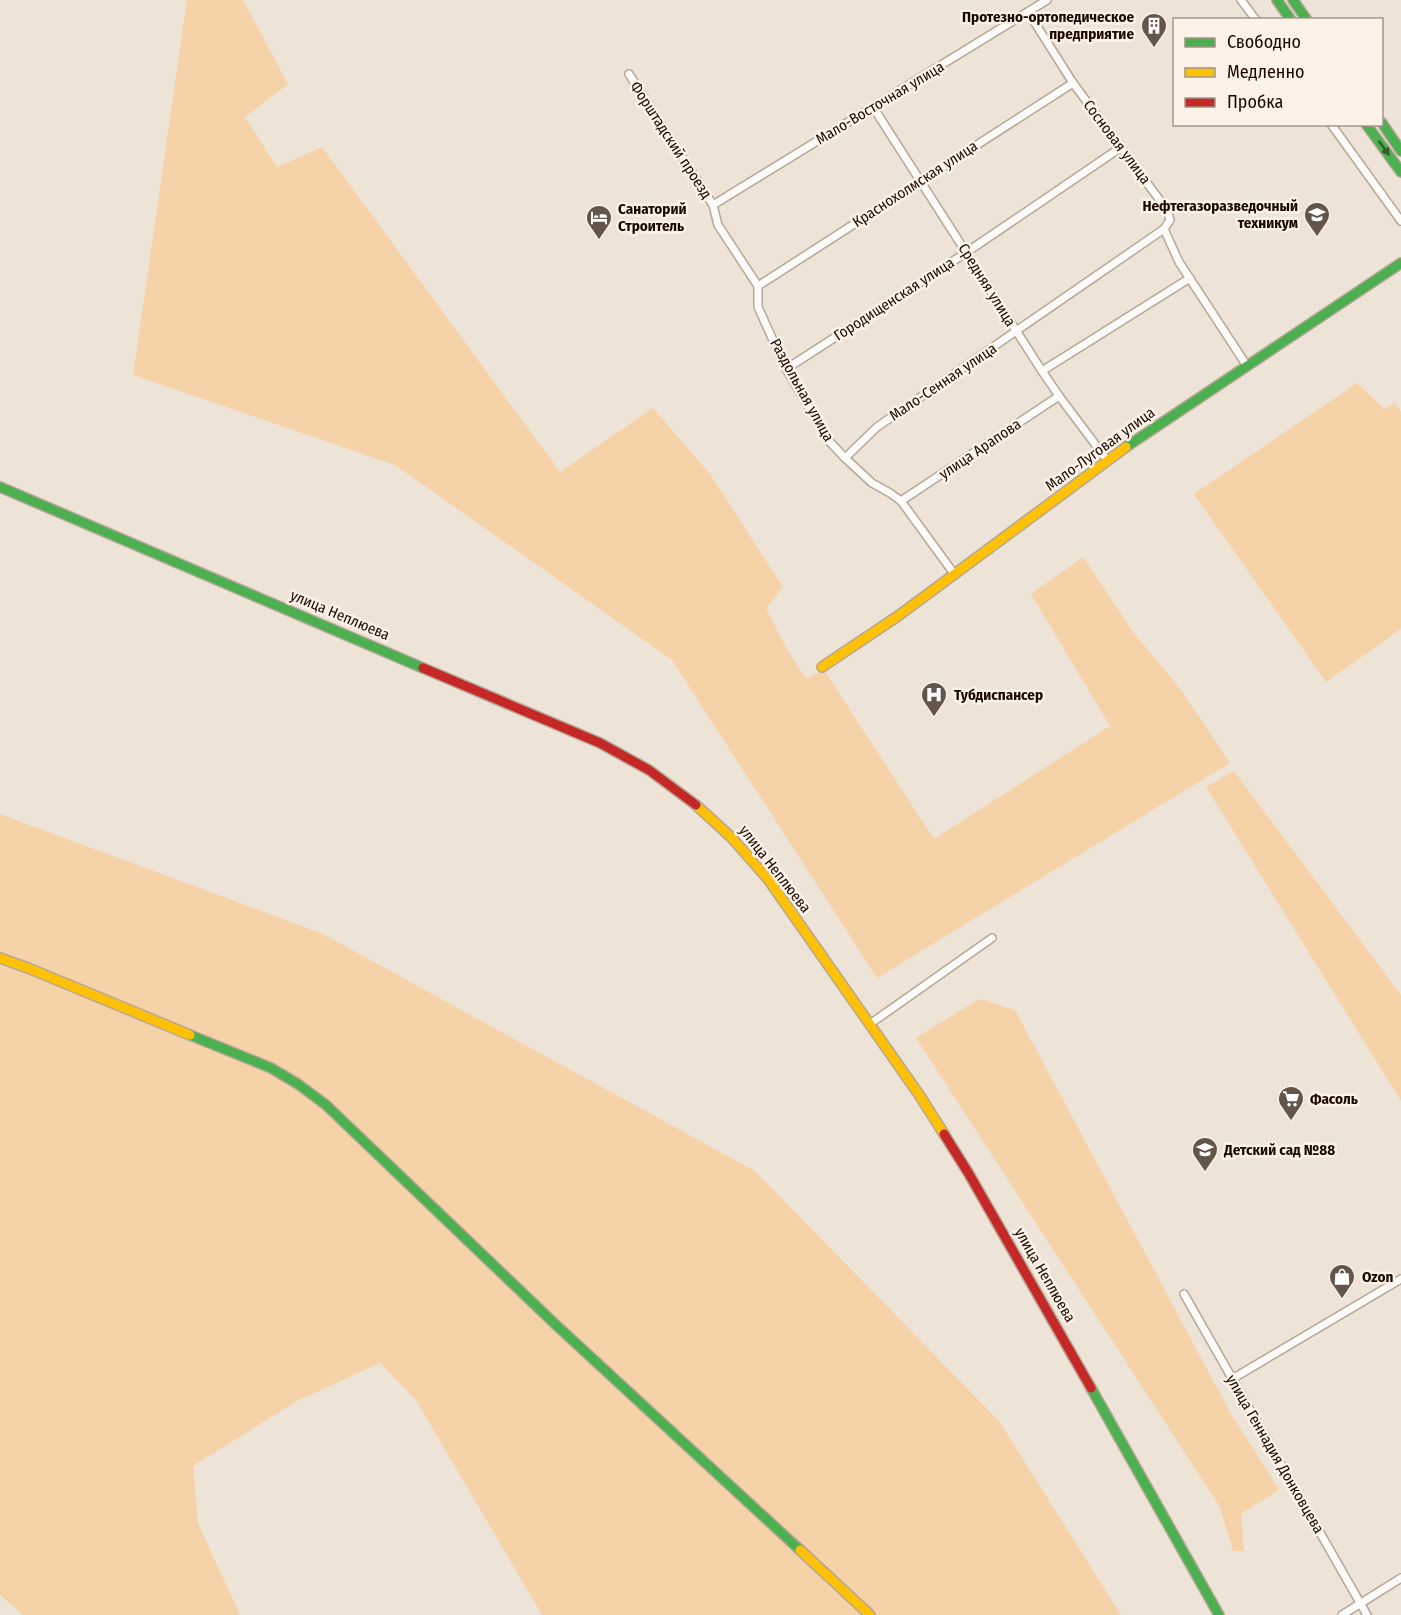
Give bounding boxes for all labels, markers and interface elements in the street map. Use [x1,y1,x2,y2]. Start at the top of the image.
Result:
place label: Протезно-ортопедическое предприятие [962,8,1134,43]
building icon: Протезно-ортопедическое предприятие [1139,11,1169,49]
legend [1173,18,1383,126]
text: Свободно [1227,31,1301,53]
street label: Мало-Восточная улица [813,58,947,148]
text: Медленно [1227,61,1305,83]
street label: Форштадский проезд [626,78,716,202]
text: Пробка [1227,91,1283,113]
street label: Сосновая улица [1079,96,1155,188]
street label: Краснохолмская улица [849,137,981,231]
one-way arrow [1378,140,1390,156]
place label: Нефтегазоразведочный техникум [1142,197,1298,232]
place label: Санаторий Строитель [618,200,687,235]
school or university icon: Нефтегазоразведочный техникум [1302,200,1332,238]
hotel icon: Санаторий Строитель [584,203,614,241]
street label: Средняя улица [954,240,1020,330]
street label: Городищенская улица [830,253,958,345]
street label: Раздольная улица [766,335,838,445]
street label: Мало-Сенная улица [886,339,1000,425]
street label: Мало-Луговая улица [1042,403,1158,495]
street label: улица Арапова [936,415,1024,483]
street label: улица Неплюева [288,586,392,644]
hospital icon: Тубдиспансер [919,680,949,718]
place label: Тубдиспансер [954,686,1043,704]
street label: улица Неплюева [735,822,815,916]
supermarket icon: Фасоль [1276,1084,1306,1122]
place label: Фасоль [1310,1090,1358,1108]
school or university icon: Детский сад №88 [1190,1135,1220,1173]
place label: Детский сад №88 [1223,1141,1335,1159]
street label: улица Неплюева [1011,1225,1079,1325]
shop icon: Ozon [1327,1262,1357,1300]
place label: Ozon [1362,1268,1393,1286]
street label: улица Геннадия Донковцева [1222,1371,1328,1537]

